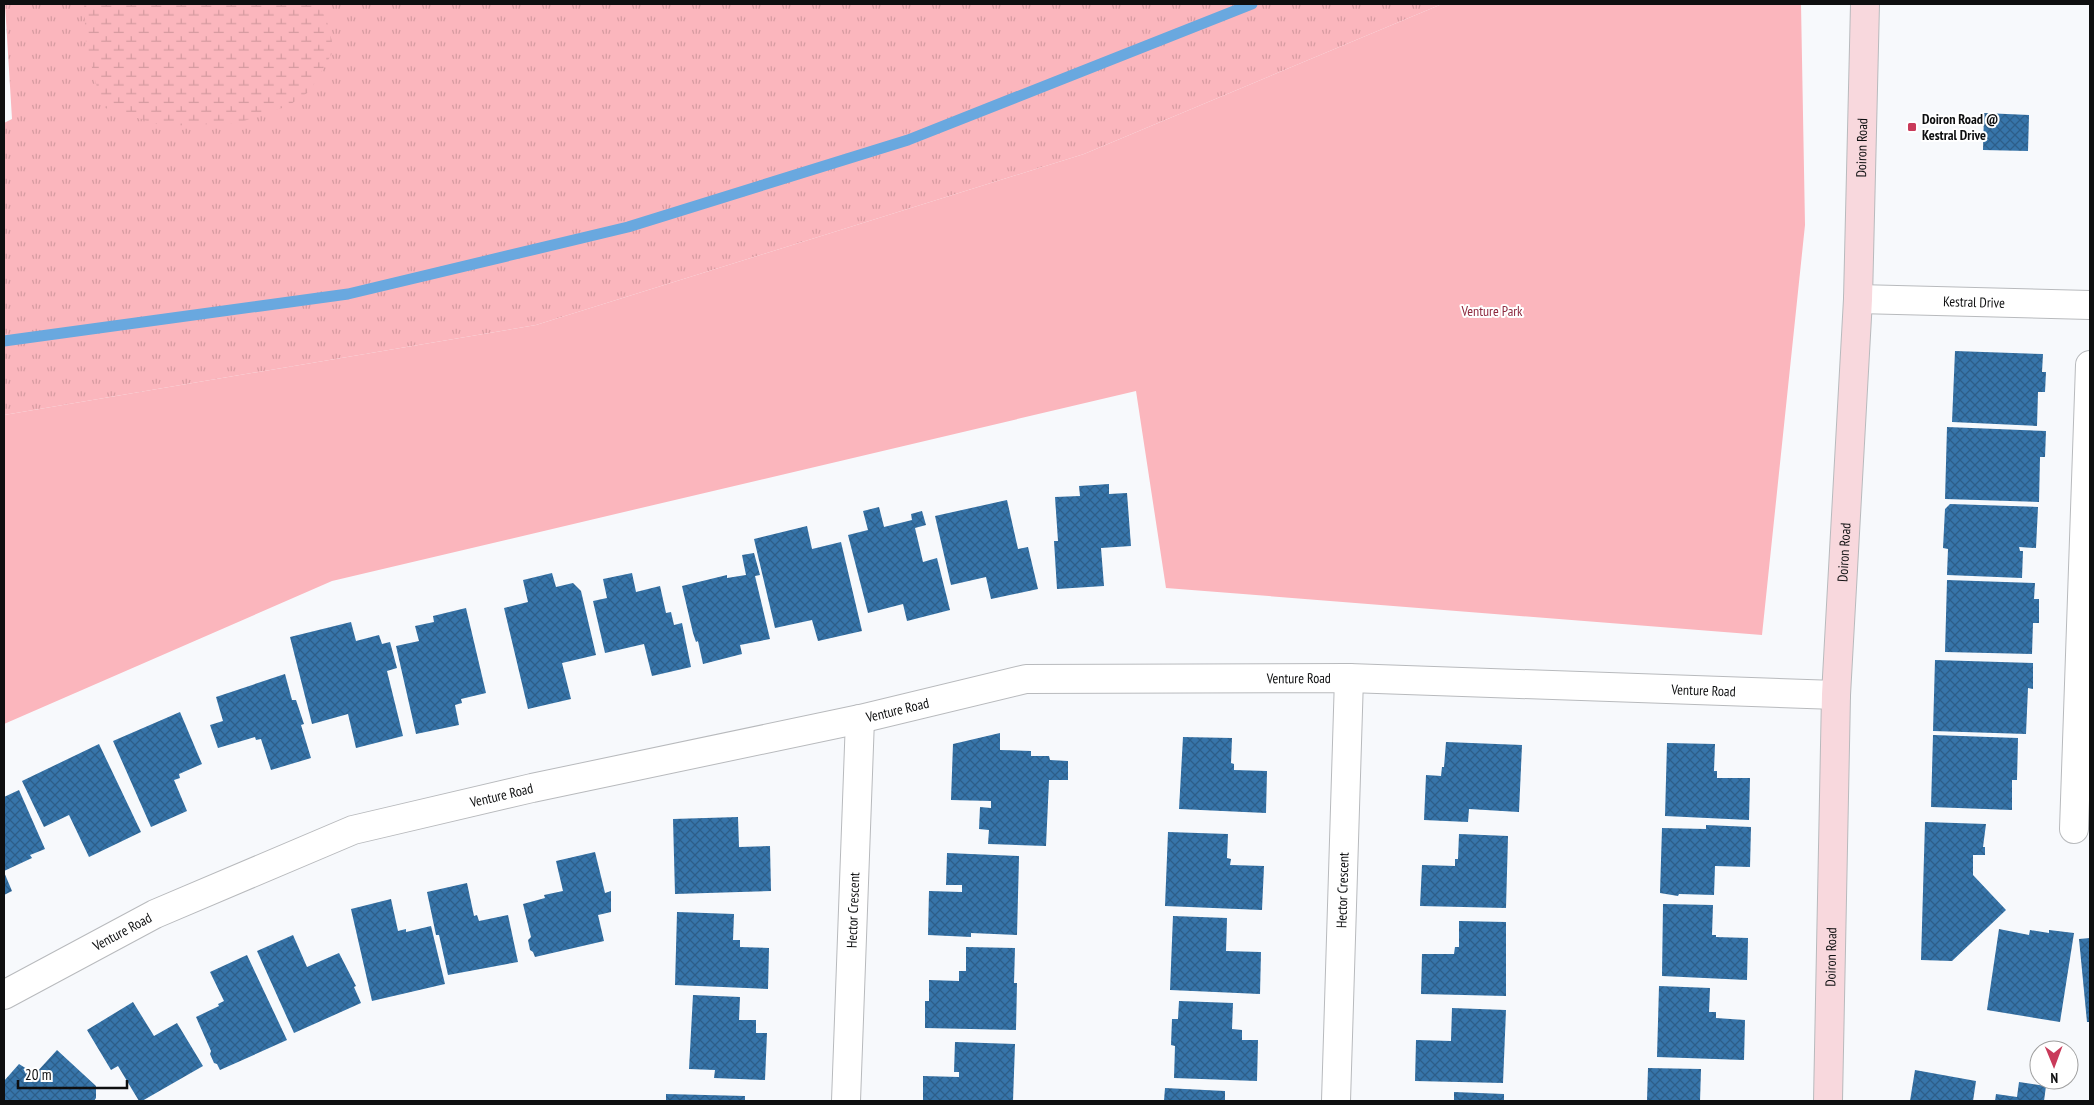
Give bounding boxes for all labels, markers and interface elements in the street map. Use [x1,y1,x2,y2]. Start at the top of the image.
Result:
place label: Doiron Road @ Kestral Drive [1922,110,1998,144]
street label: Doiron Road [1852,118,1871,178]
marker: Doiron Road @ Kestral Drive [1906,121,1918,133]
street label: Kestral Drive [1943,292,2005,312]
park label: Venture Park [1460,302,1523,320]
street label: Doiron Road [1833,522,1855,582]
street label: Venture Road [1266,669,1331,687]
street label: Venture Road [1670,680,1736,700]
street label: Venture Road [863,694,931,726]
street label: Venture Road [467,779,535,811]
street label: Hector Crescent [1332,852,1353,928]
street label: Hector Crescent [843,872,863,948]
street label: Venture Road [89,909,155,955]
street label: Doiron Road [1821,927,1840,987]
north arrow [2029,1040,2079,1090]
scale bar [18,1058,126,1090]
text: 20 m [25,1065,51,1084]
text: N [2050,1069,2058,1087]

